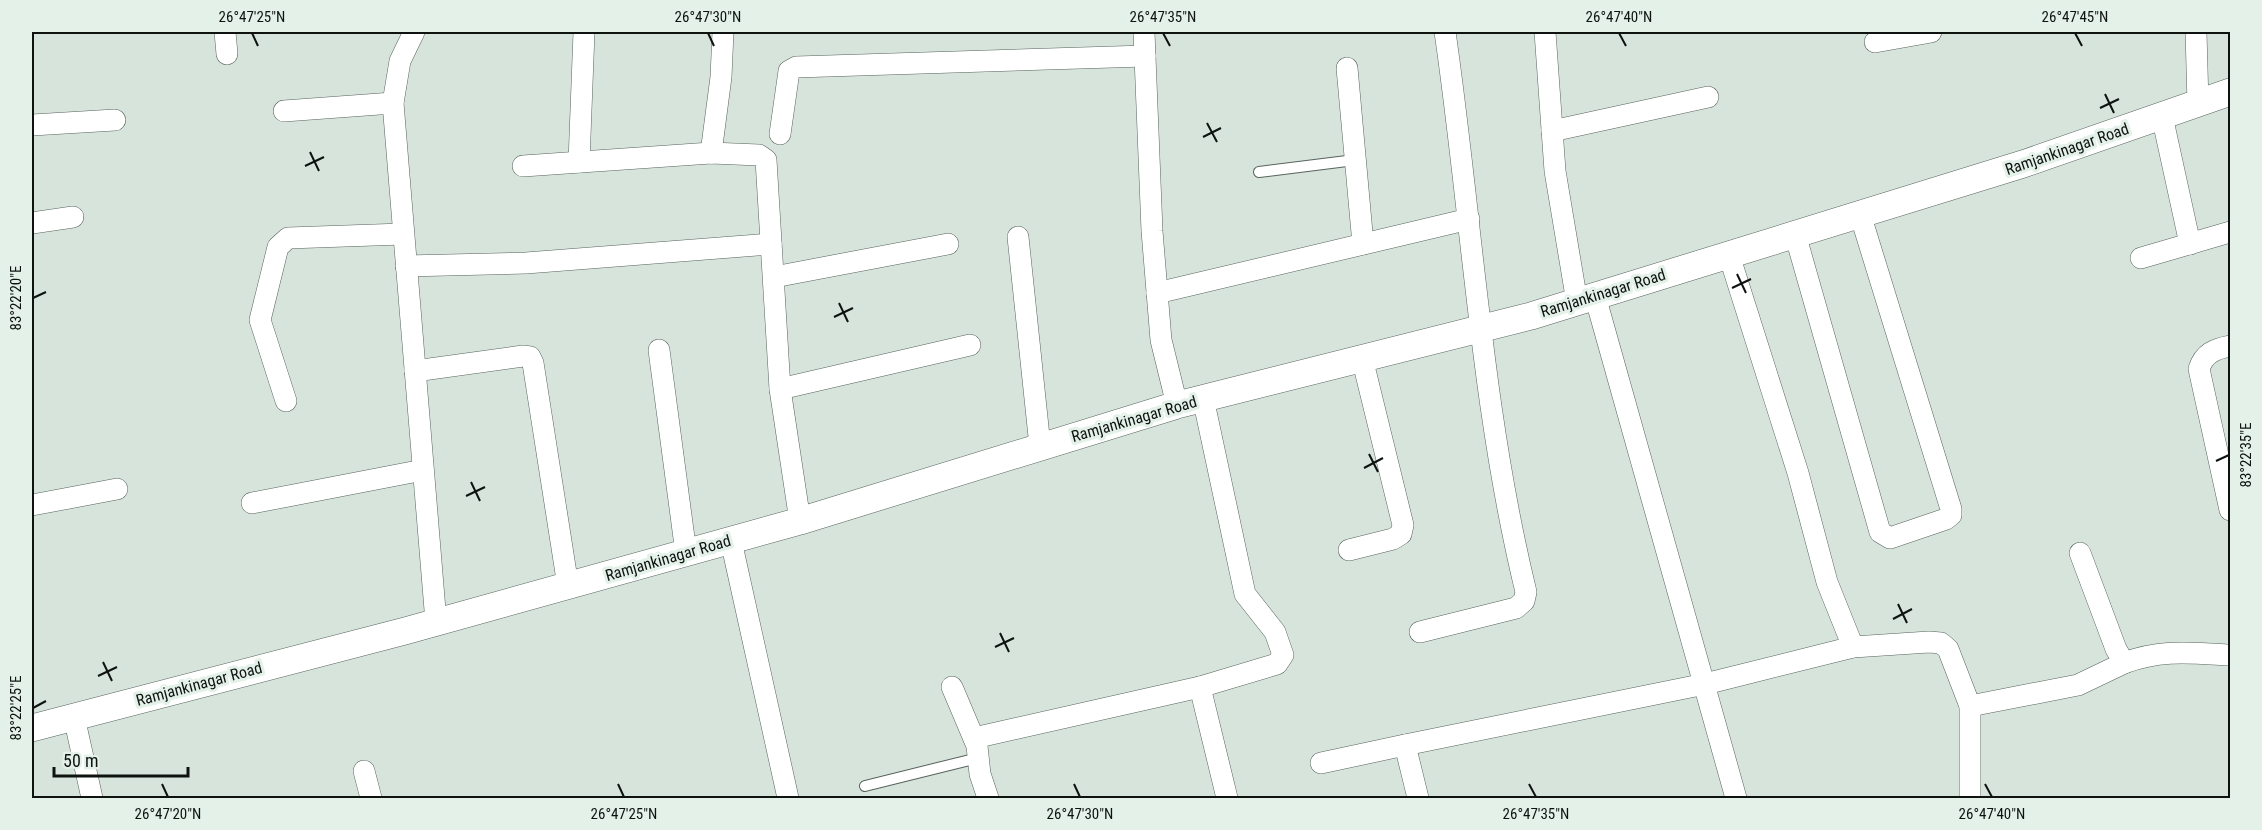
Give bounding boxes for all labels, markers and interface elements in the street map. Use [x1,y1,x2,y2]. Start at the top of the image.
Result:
text: 26°47'25"N [219,8,285,26]
text: 26°47'30"N [675,8,741,26]
text: 26°47'35"N [1130,8,1196,26]
text: 26°47'40"N [1586,8,1652,26]
text: 26°47'45"N [2042,8,2108,26]
street label: Ramjankinagar Road [2003,119,2131,179]
street label: Ramjankinagar Road [1538,265,1668,321]
text: 83°22'20"E [7,266,25,330]
street label: Ramjankinagar Road [1069,392,1199,446]
text: 83°22'35"E [2237,423,2255,487]
street label: Ramjankinagar Road [603,531,733,585]
street label: Ramjankinagar Road [134,658,264,710]
text: 83°22'25"E [7,676,25,740]
scale bar [54,740,188,778]
text: 50 m [63,750,98,771]
text: 26°47'20"N [135,805,201,823]
text: 26°47'25"N [591,805,657,823]
text: 26°47'30"N [1047,805,1113,823]
text: 26°47'35"N [1503,805,1569,823]
text: 26°47'40"N [1959,805,2025,823]

